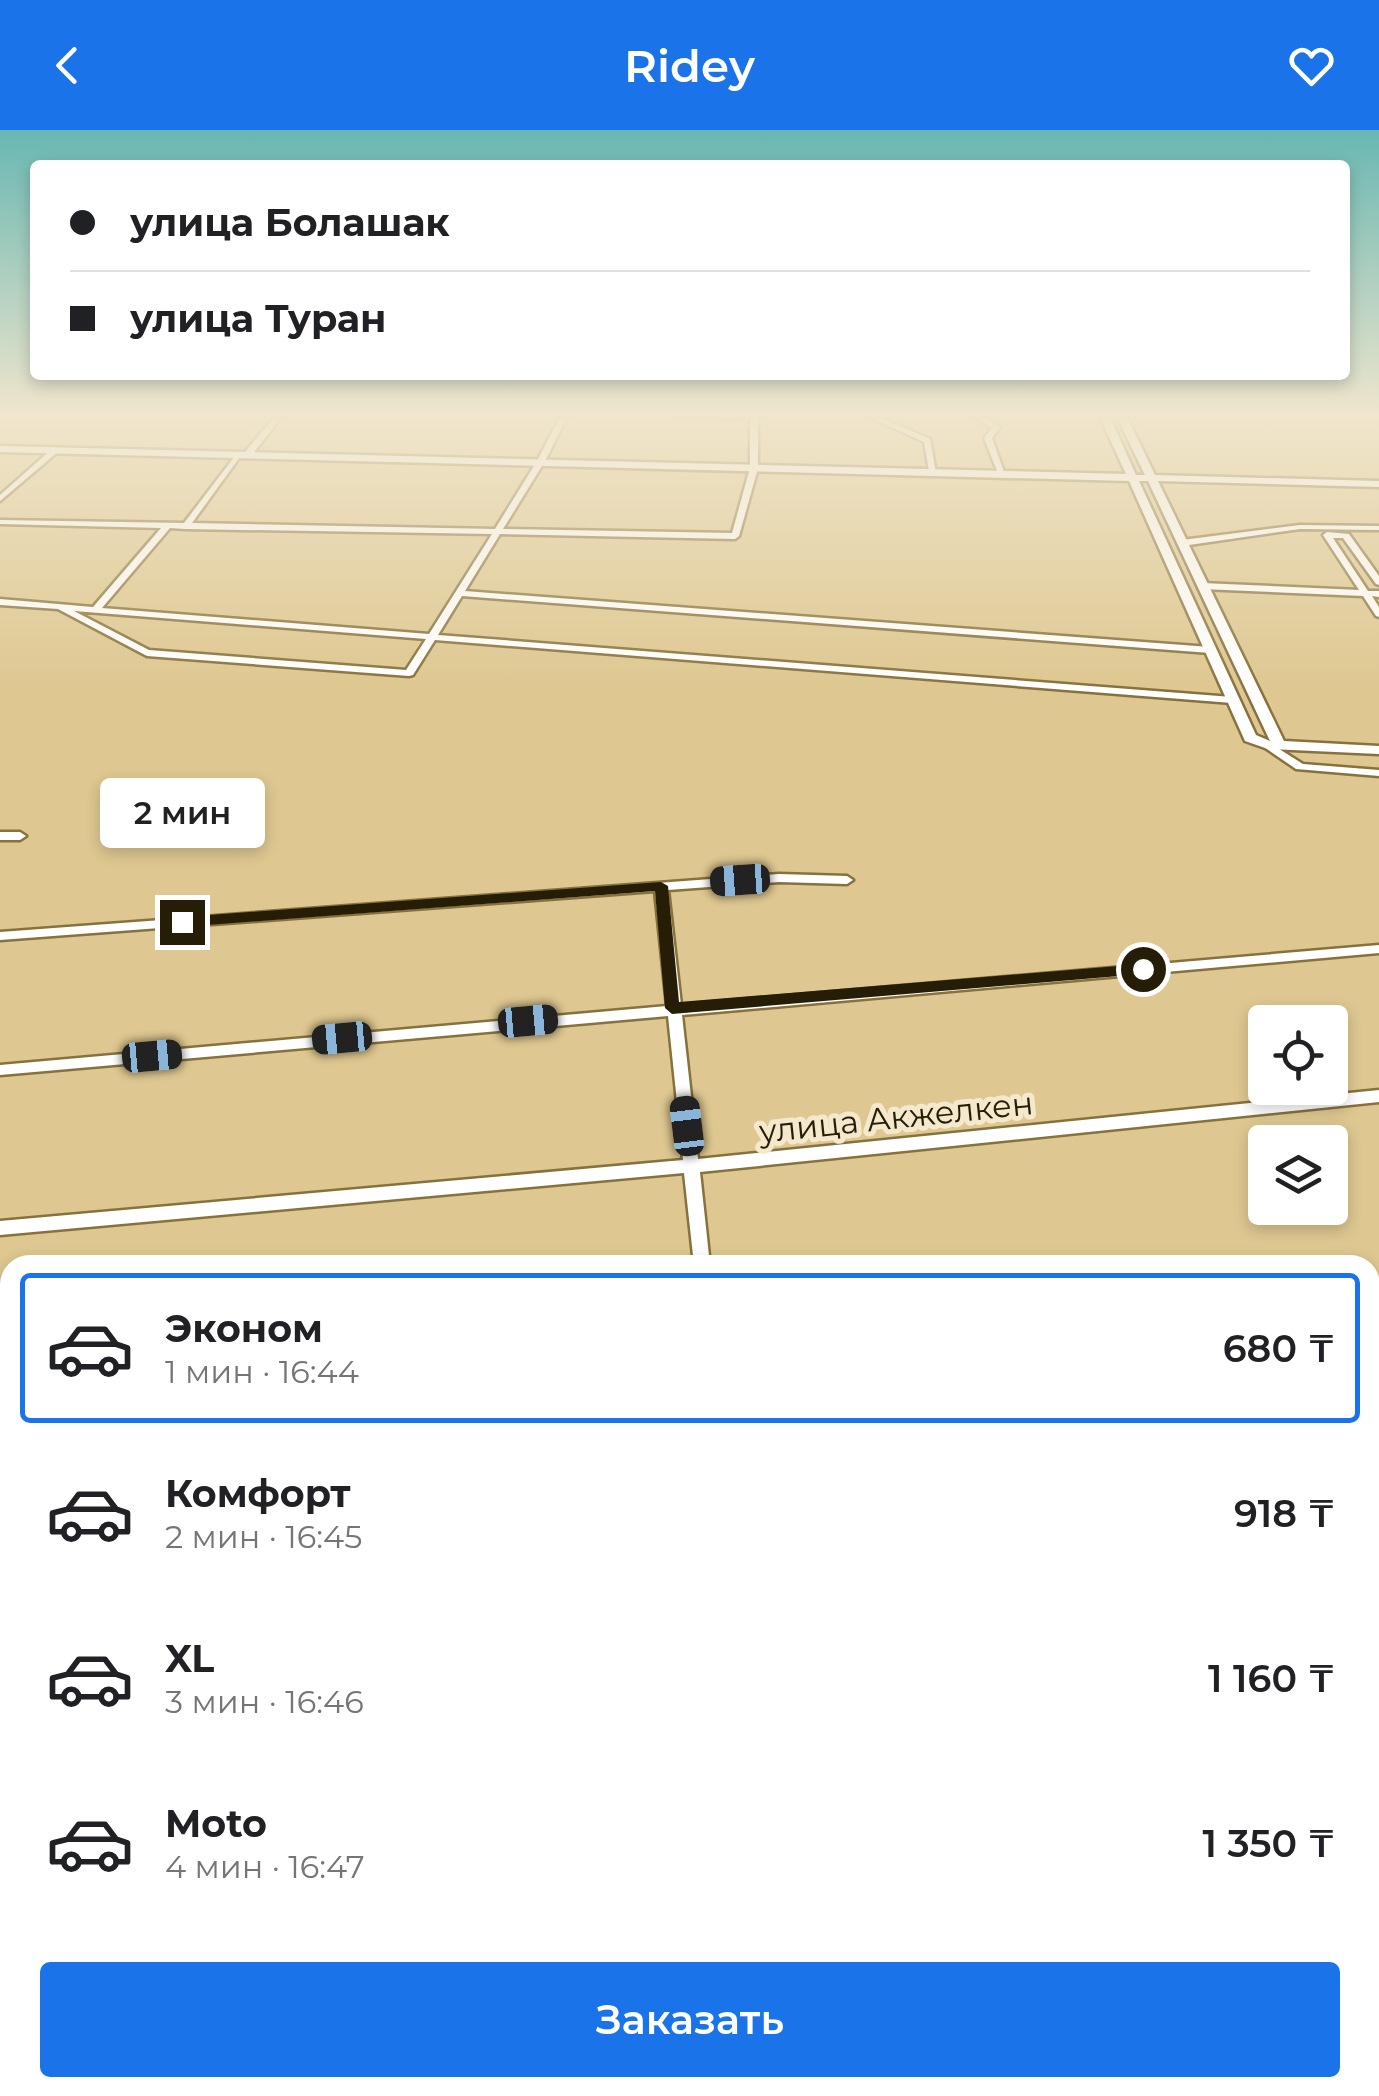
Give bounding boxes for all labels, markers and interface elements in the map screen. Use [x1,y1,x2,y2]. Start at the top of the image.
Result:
icon: back [40,38,95,93]
text: Ridey [624,38,755,93]
icon: heart [1284,38,1339,93]
text: улица Болашак [130,199,450,246]
text: улица Туран [130,295,386,342]
callout: 2 мин [100,777,264,847]
text: 2 мин [134,793,231,832]
car [709,863,771,897]
route end [160,900,205,945]
route start [1121,947,1166,992]
car [497,1003,559,1039]
map controls [1248,1005,1348,1225]
button: locate [1248,1005,1348,1105]
car [311,1020,373,1056]
car [121,1038,183,1074]
street label: улица Акжелкен [756,1083,1035,1151]
car [668,1094,706,1158]
button: layers [1248,1125,1348,1225]
icon: car [45,1303,135,1393]
text: Эконом [165,1305,323,1352]
text: 680 ₸ [1223,1325,1335,1372]
text: 1 мин · 16:44 [165,1352,359,1391]
icon: car [45,1468,135,1558]
text: Комфорт [165,1470,351,1517]
text: 918 ₸ [1234,1490,1335,1537]
text: 2 мин · 16:45 [165,1517,362,1556]
icon: car [45,1633,135,1723]
text: XL [165,1635,214,1682]
text: 1 160 ₸ [1208,1655,1335,1702]
text: 3 мин · 16:46 [165,1682,364,1721]
icon: car [45,1798,135,1888]
text: Moto [165,1800,267,1847]
text: 1 350 ₸ [1202,1820,1335,1867]
text: 4 мин · 16:47 [165,1847,365,1886]
button: Заказать [40,1962,1340,2077]

